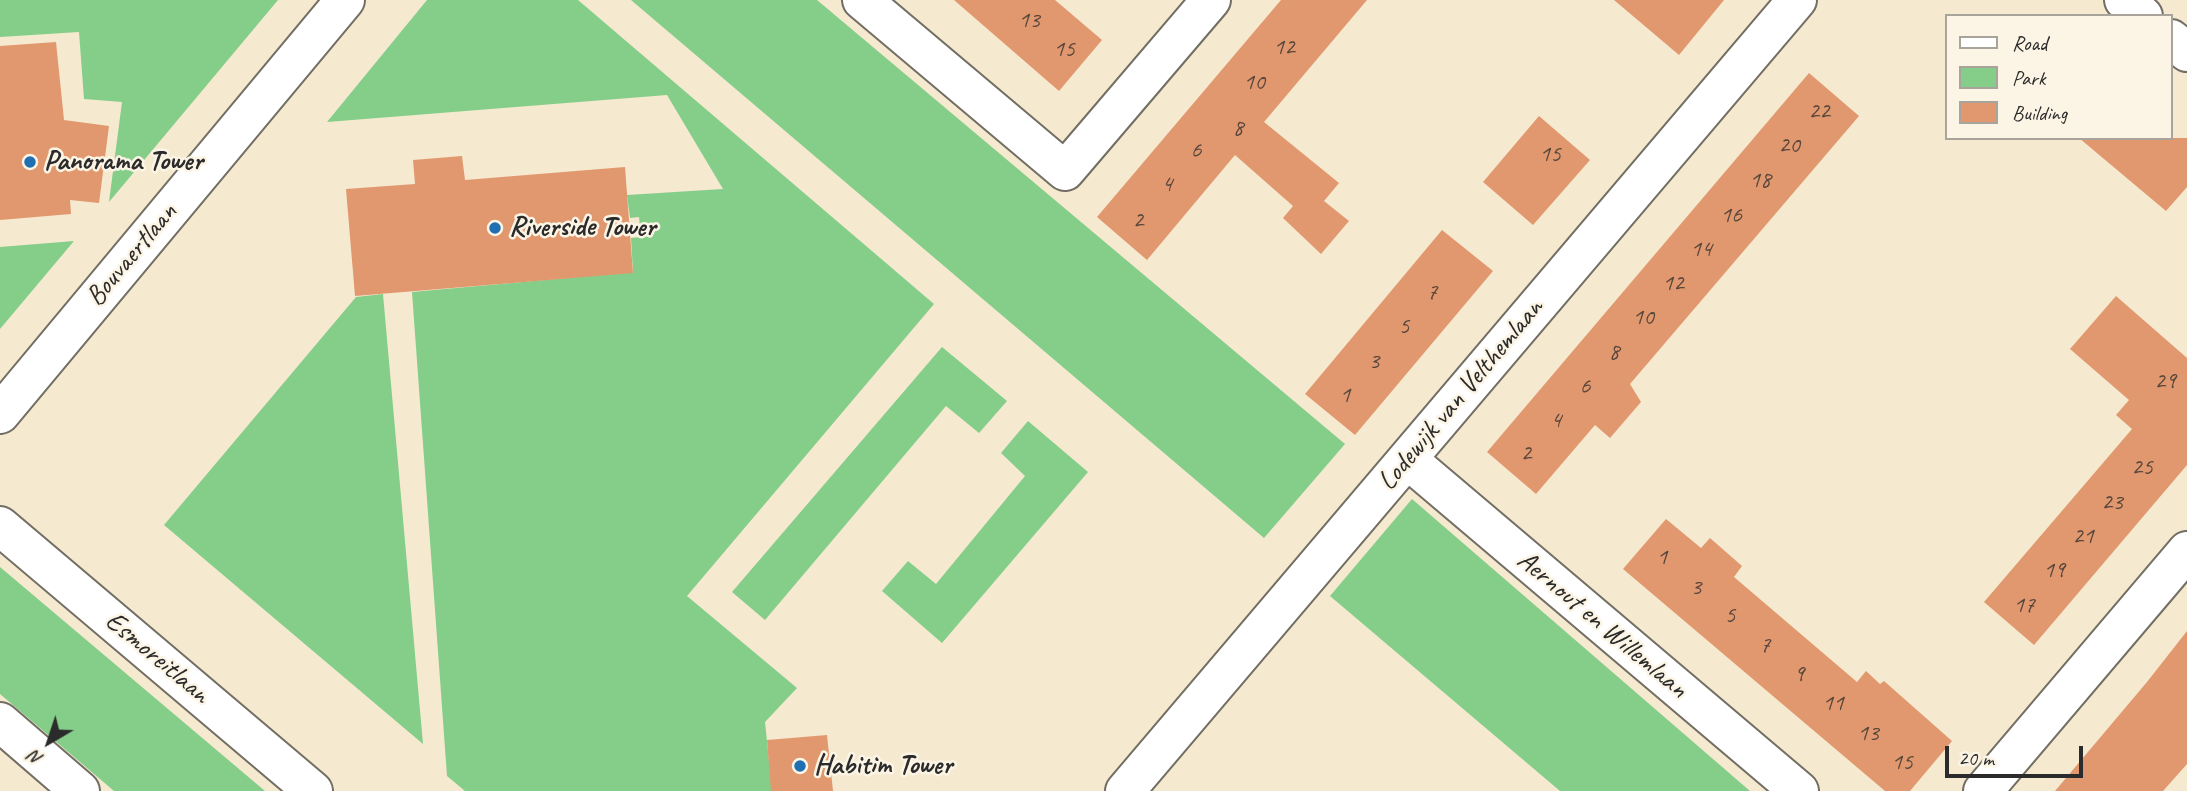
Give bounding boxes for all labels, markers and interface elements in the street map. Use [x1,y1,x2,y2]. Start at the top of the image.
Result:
house number: 13 [1018,7,1040,35]
legend [1946,14,2173,140]
text: Road [2012,30,2047,56]
house number: 12 [1273,34,1295,62]
house number: 15 [1053,36,1075,64]
text: Park [2012,65,2045,91]
house number: 10 [1243,69,1265,97]
house number: 22 [1808,98,1830,126]
text: Building [2012,100,2067,126]
house number: 8 [1233,115,1243,143]
house number: 20 [1778,132,1800,160]
house number: 6 [1191,137,1201,165]
house number: 15 [1539,141,1561,169]
place label: Panorama Tower [44,145,203,179]
marker: Panorama Tower [22,154,38,170]
house number: 18 [1749,167,1771,195]
house number: 4 [1162,171,1172,199]
street label: Bouvaertlaan [79,197,185,313]
house number: 16 [1720,202,1742,230]
house number: 2 [1133,207,1143,235]
place label: Riverside Tower [509,211,655,245]
marker: Riverside Tower [487,220,503,236]
house number: 14 [1690,236,1712,264]
house number: 12 [1662,270,1684,298]
house number: 7 [1427,279,1437,307]
street label: Lodewijk van Velthemlaan [1371,292,1551,498]
house number: 10 [1632,304,1654,332]
house number: 5 [1399,313,1409,341]
house number: 8 [1609,339,1619,367]
house number: 3 [1369,348,1379,376]
house number: 29 [2154,368,2176,396]
house number: 6 [1580,373,1590,401]
house number: 1 [1340,382,1350,410]
house number: 4 [1551,407,1561,435]
house number: 2 [1521,440,1531,468]
house number: 25 [2131,454,2153,482]
house number: 23 [2101,489,2123,517]
house number: 21 [2072,523,2094,551]
street label: Aernout en Willemlaan [1510,544,1694,706]
house number: 1 [1657,544,1667,572]
house number: 19 [2043,557,2065,585]
house number: 3 [1691,574,1701,602]
house number: 17 [2013,592,2035,620]
house number: 5 [1725,602,1735,630]
street label: Esmoreitlaan [98,605,216,711]
house number: 7 [1760,632,1770,660]
house number: 9 [1794,661,1804,689]
house number: 11 [1822,690,1844,718]
north arrow [14,707,84,777]
house number: 13 [1857,720,1879,748]
scale bar [1949,732,2087,776]
text: N [24,745,48,771]
text: 20 m [1958,745,1994,771]
place label: Habitim Tower [814,749,952,783]
house number: 15 [1891,749,1913,777]
marker: Habitim Tower [792,758,808,774]

